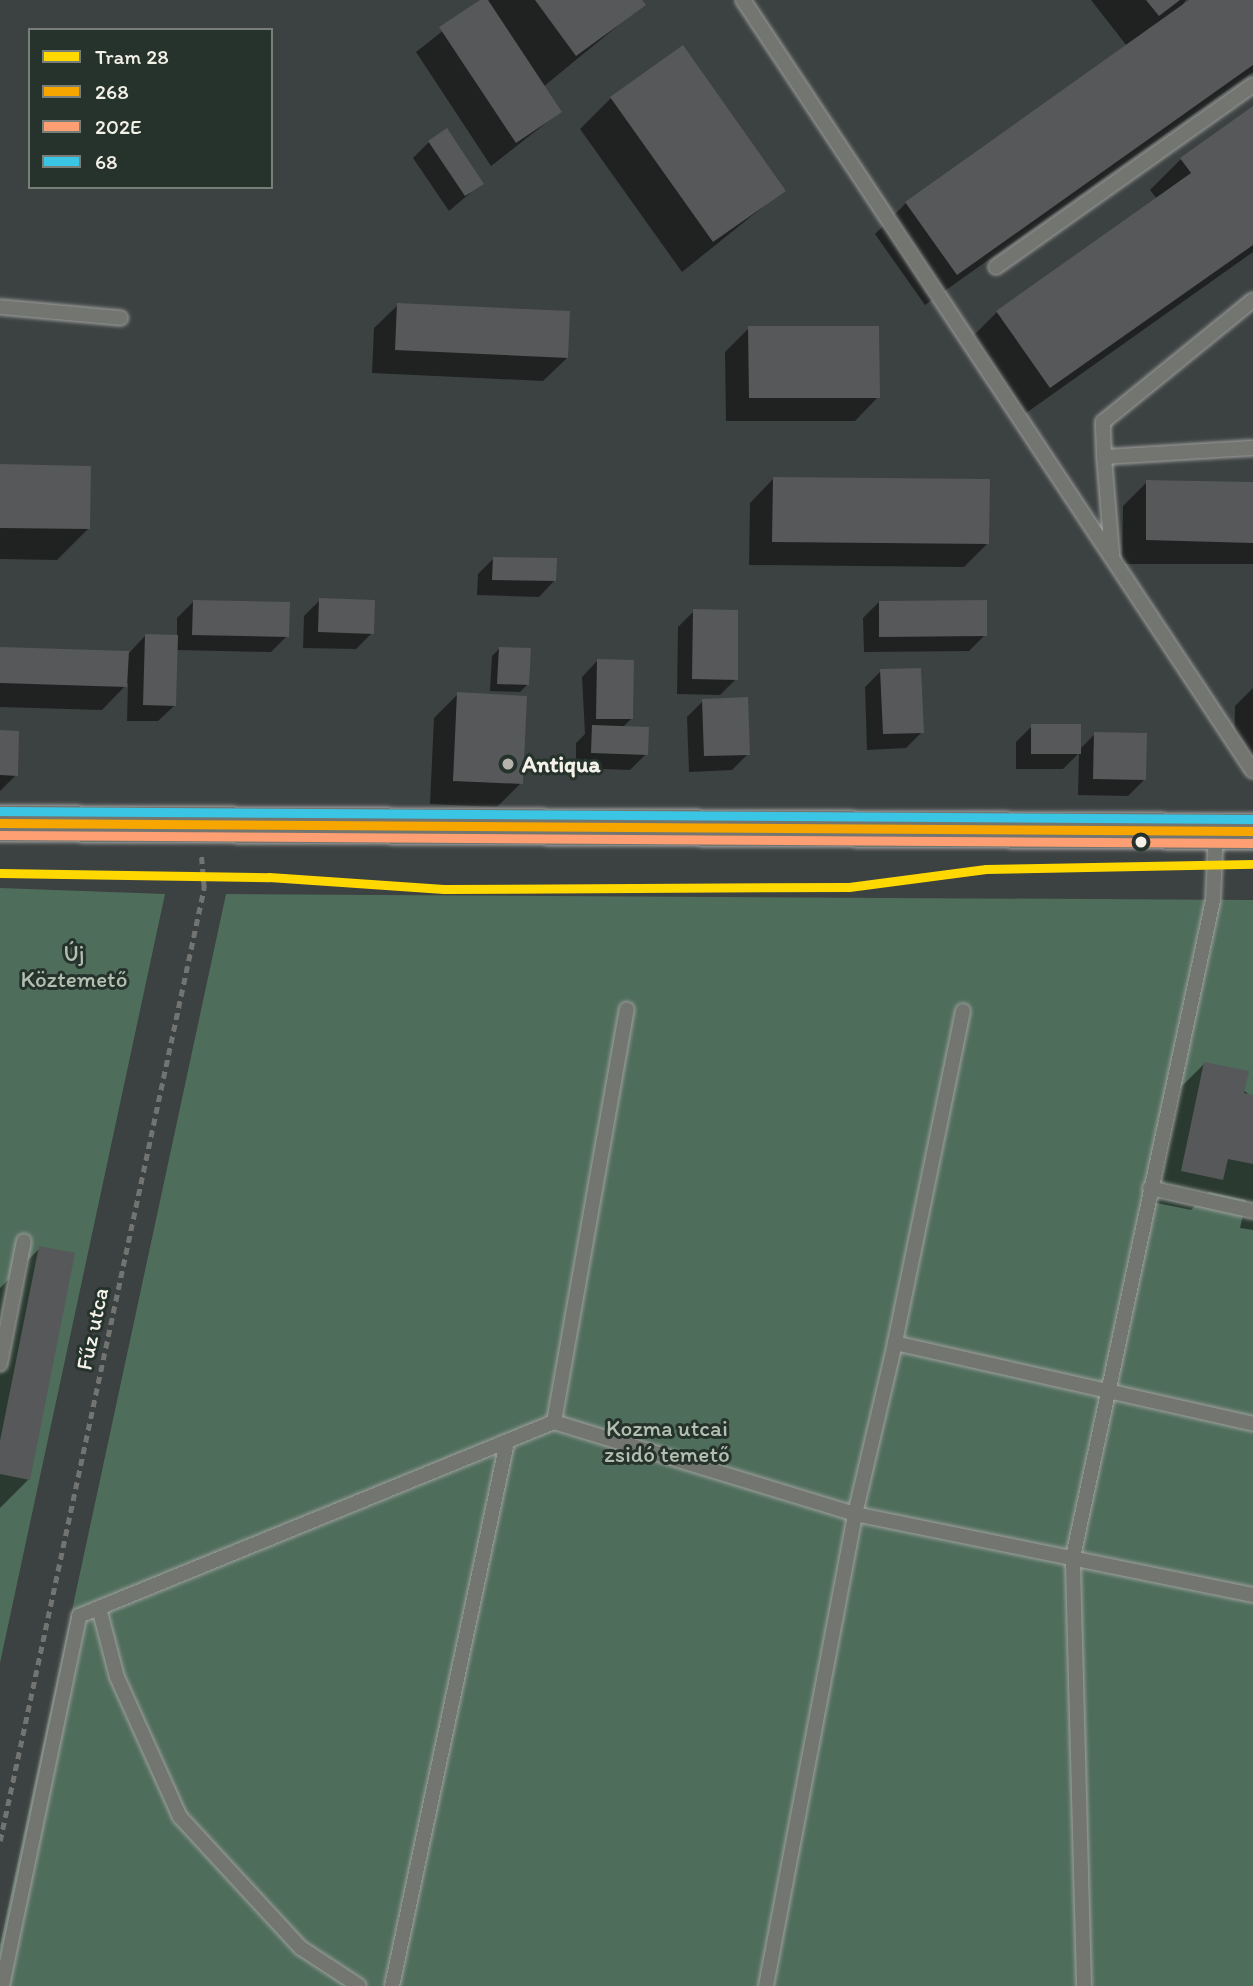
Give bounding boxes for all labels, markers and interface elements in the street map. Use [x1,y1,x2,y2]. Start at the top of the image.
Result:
legend [28,28,273,189]
text: Tram 28 [95,44,169,69]
text: 268 [95,79,129,104]
text: 202E [95,114,142,139]
text: 68 [95,149,118,174]
place label: Antiqua [522,750,600,778]
marker: Antiqua [500,756,516,772]
unlabelled marker [1134,835,1148,849]
park label: Új Köztemető [20,939,128,993]
street label: Fűz utca [70,1285,114,1373]
park label: Kozma utcai zsidó temető [604,1414,730,1468]

